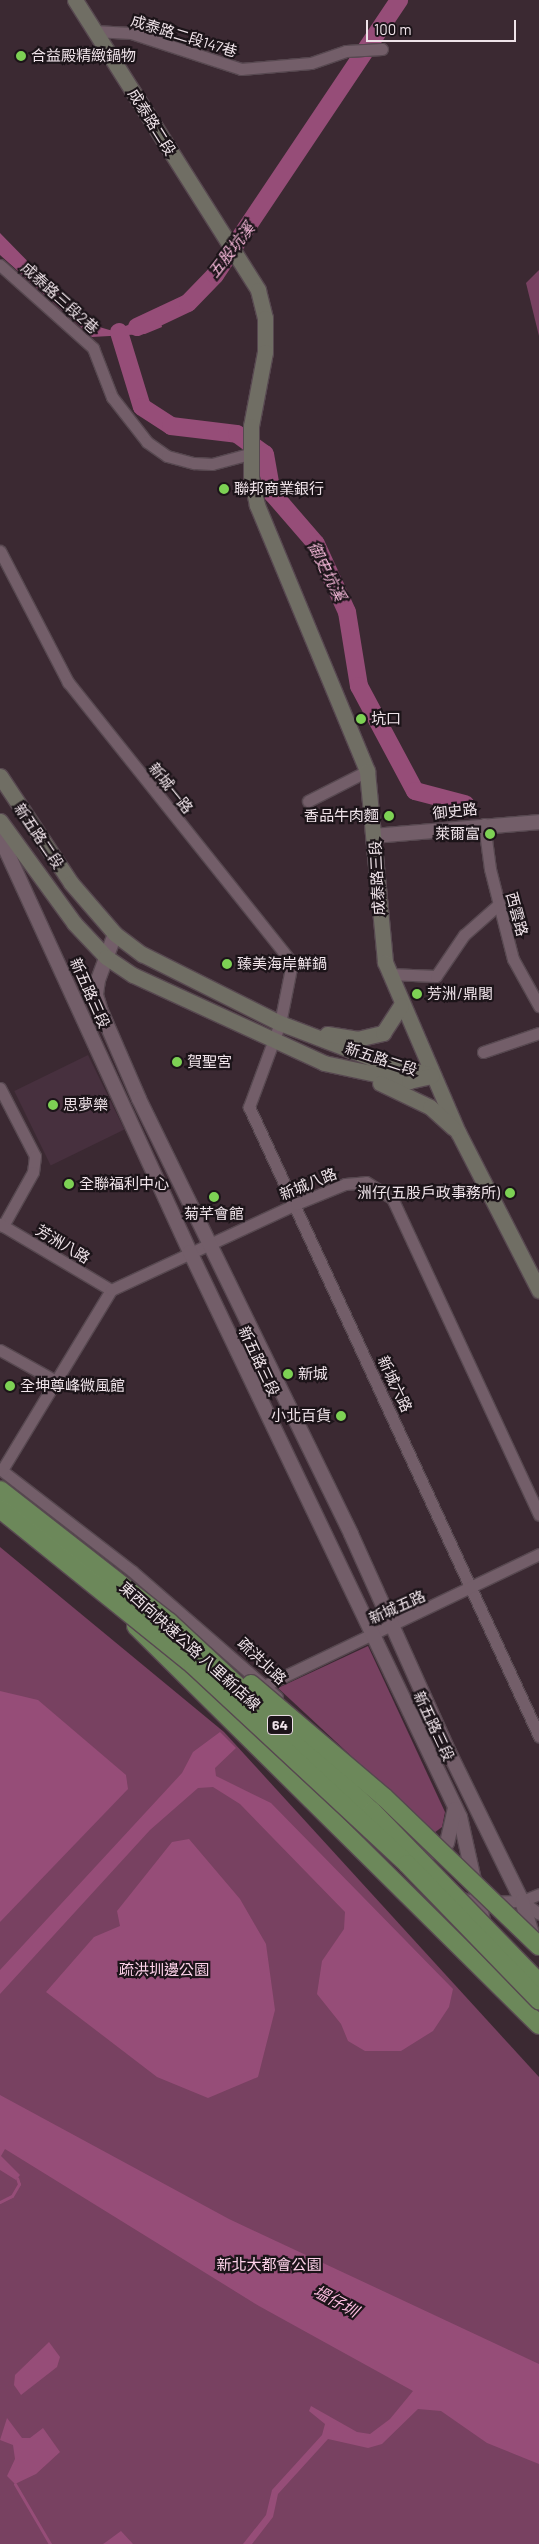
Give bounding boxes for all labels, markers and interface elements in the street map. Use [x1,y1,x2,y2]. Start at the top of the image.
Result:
scale bar [369,10,519,42]
street label: 成泰路二段147巷 [129,11,239,61]
text: 100 m [374,20,412,38]
place label: 合益殿精緻鍋物 [31,47,136,65]
marker: 合益殿精緻鍋物 [15,50,27,62]
street label: 成泰路二段 [124,85,180,159]
water label: 五股坑溪 [204,219,258,281]
street label: 成泰路三段2巷 [18,259,102,337]
place label: 聯邦商業銀行 [234,480,324,498]
marker: 聯邦商業銀行 [218,483,230,495]
water label: 御史坑溪 [304,538,350,604]
place label: 坑口 [371,710,401,728]
marker: 坑口 [355,713,367,725]
street label: 新城一路 [145,759,197,817]
street label: 新五路二段 [11,800,67,872]
street label: 御史路 [432,800,478,822]
place label: 香品牛肉麵 [304,807,379,825]
marker: 香品牛肉麵 [383,810,395,822]
place label: 萊爾富 [435,825,480,843]
marker: 萊爾富 [484,828,496,840]
street label: 成泰路三段 [366,840,388,916]
street label: 西雲路 [502,890,532,938]
street label: 新五路三段 [67,955,113,1031]
place label: 臻美海岸鮮鍋 [237,955,327,973]
marker: 臻美海岸鮮鍋 [221,958,233,970]
place label: 芳洲/鼎閣 [427,985,493,1003]
marker: 芳洲/鼎閣 [411,988,423,1000]
street label: 新五路二段 [343,1039,419,1079]
place label: 賀聖宮 [187,1053,232,1071]
marker: 賀聖宮 [171,1056,183,1068]
place label: 思夢樂 [63,1096,108,1114]
marker: 思夢樂 [47,1099,59,1111]
street label: 新城八路 [277,1164,339,1204]
place label: 全聯福利中心 [79,1175,169,1193]
marker: 全聯福利中心 [63,1178,75,1190]
place label: 洲仔(五股戶政事務所) [357,1184,500,1202]
marker: 洲仔(五股戶政事務所) [504,1187,516,1199]
marker: 菊芊會館 [208,1191,220,1203]
place label: 菊芊會館 [184,1205,244,1223]
street label: 芳洲八路 [33,1221,93,1267]
street label: 新五路三段 [235,1323,283,1399]
street label: 新城六路 [374,1353,416,1415]
place label: 新城 [298,1365,328,1383]
marker: 新城 [282,1368,294,1380]
place label: 全坤尊峰微風館 [20,1377,125,1395]
marker: 全坤尊峰微風館 [4,1380,16,1392]
place label: 小北百貨 [271,1407,331,1425]
marker: 小北百貨 [335,1410,347,1422]
street label: 東西向快速公路 八里新店線 [116,1578,264,1714]
street label: 新城五路 [366,1587,428,1627]
street label: 疏洪北路 [234,1634,290,1688]
street label: 新五路三段 [410,1688,458,1764]
road number: 64 [266,1714,294,1736]
park label: 疏洪圳邊公園 [119,1961,209,1979]
park label: 新北大都會公園 [217,2256,321,2274]
water label: 塭仔圳 [310,2281,362,2321]

